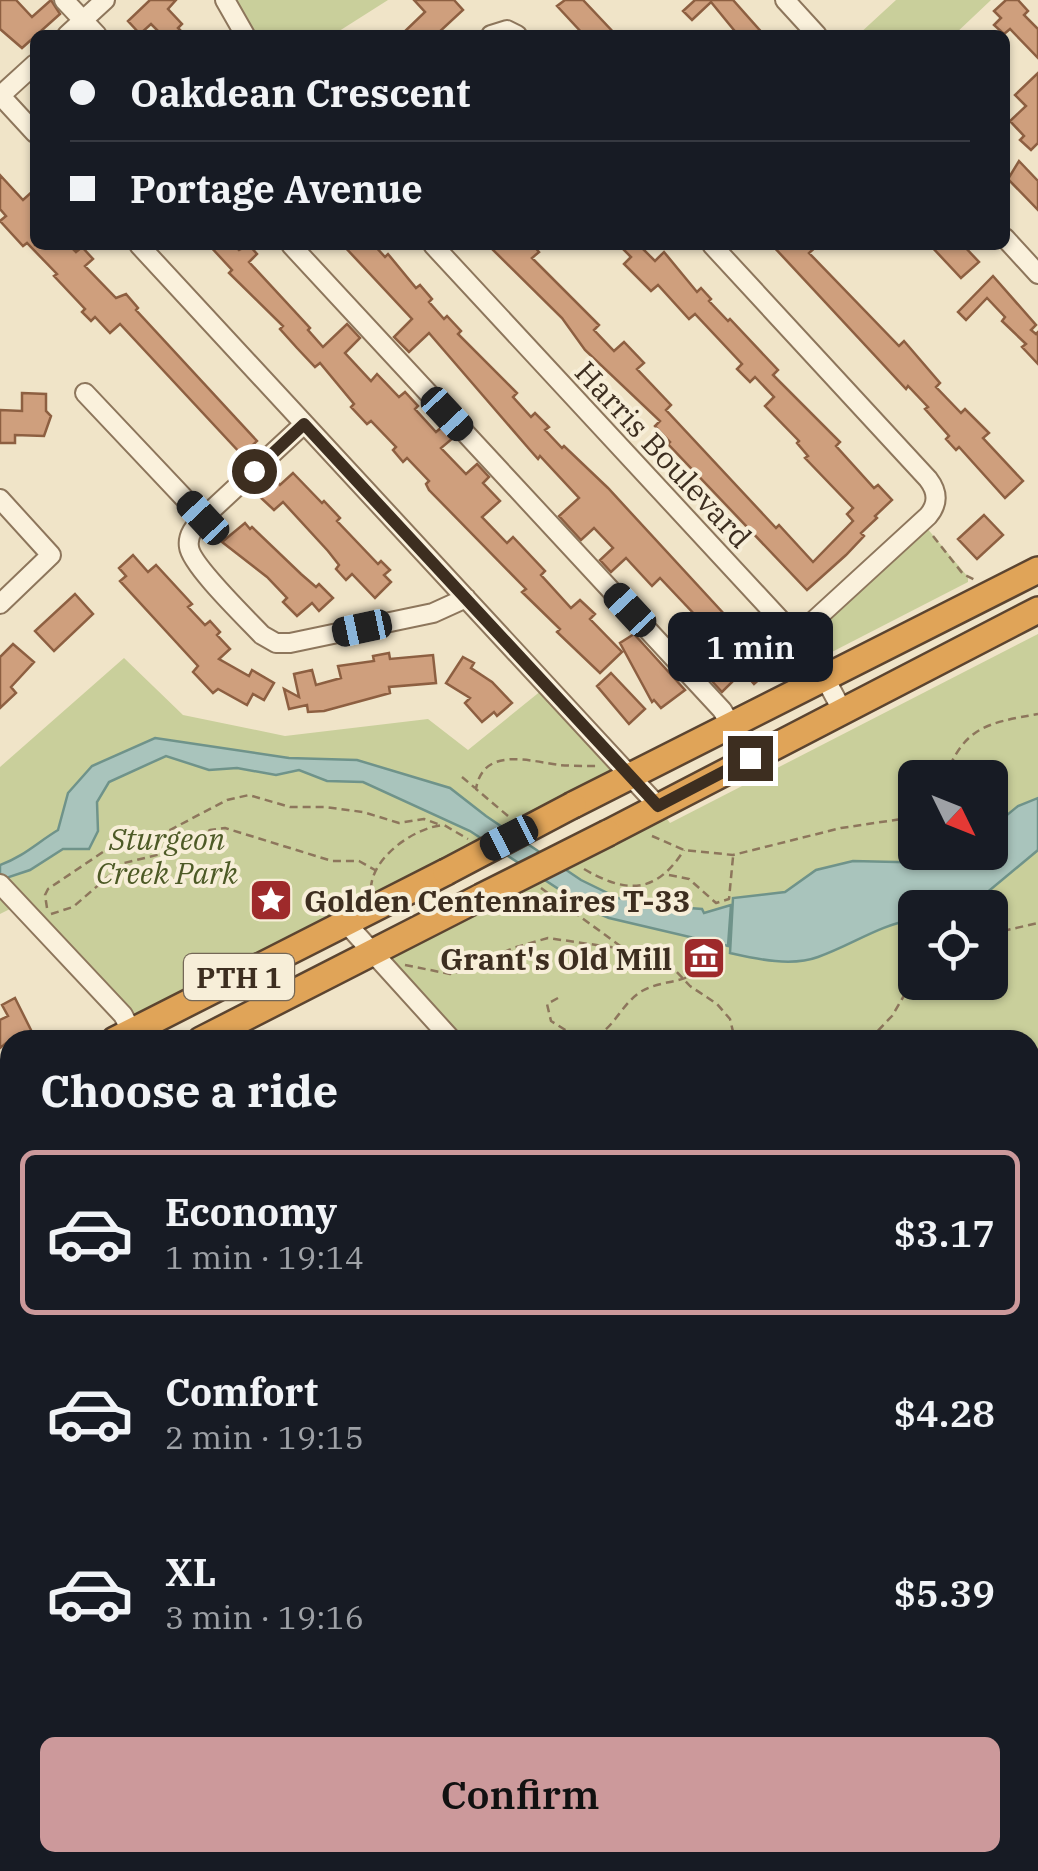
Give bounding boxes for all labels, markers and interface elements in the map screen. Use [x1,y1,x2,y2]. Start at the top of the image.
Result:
text: Oakdean Crescent [130,68,470,117]
text: Portage Avenue [130,164,423,213]
street label: Harris Boulevard [567,352,761,556]
car [416,382,478,446]
route start [232,449,277,494]
car [172,486,234,550]
car [599,578,661,642]
car [330,607,394,649]
callout: 1 min [668,613,832,683]
text: 1 min [706,626,795,668]
route end [728,736,773,781]
north arrow [898,760,1008,870]
map controls [898,760,1008,1000]
car [475,811,543,865]
park label: Sturgeon Creek Park [96,819,238,892]
place icon: Golden Centennaires T-33 [248,877,294,923]
place label: Golden Centennaires T-33 [304,881,691,920]
button: locate [898,890,1008,1000]
museum icon: Grant's Old Mill [681,935,727,981]
place label: Grant's Old Mill [440,939,672,978]
road number: PTH 1 [184,954,294,1000]
text: Choose a ride [40,1061,338,1119]
text: Economy [165,1187,337,1236]
icon: car [45,1188,135,1278]
text: $3.17 [893,1208,995,1257]
text: 1 min · 19:14 [165,1236,364,1278]
text: Comfort [165,1367,318,1416]
icon: car [45,1368,135,1458]
text: $4.28 [893,1388,995,1437]
text: 2 min · 19:15 [165,1416,364,1458]
text: XL [165,1547,216,1596]
icon: car [45,1548,135,1638]
text: $5.39 [893,1568,995,1617]
text: 3 min · 19:16 [165,1596,364,1638]
button: Confirm [40,1737,1000,1852]

